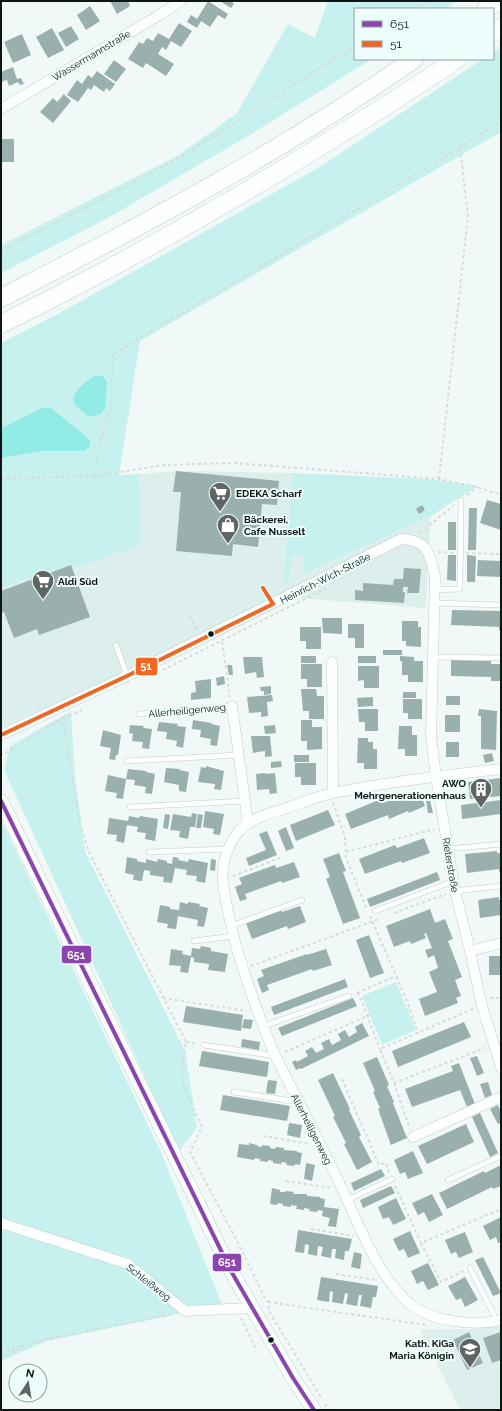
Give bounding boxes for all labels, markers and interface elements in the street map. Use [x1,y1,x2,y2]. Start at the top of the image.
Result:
legend [354,8,494,60]
text: 651 [390,17,409,31]
street label: Wassermannstraße [50,28,132,83]
text: 51 [390,37,402,51]
supermarket icon: EDEKA Scharf [207,480,233,513]
place label: EDEKA Scharf [236,488,302,499]
shop icon: Bäckerei, Cafe Nusselt [215,512,241,545]
place label: Bäckerei, Cafe Nusselt [244,514,305,537]
street label: Heinrich-Wich-Straße [278,551,372,606]
supermarket icon: Aldi Süd [30,568,56,601]
place label: Aldi Süd [58,576,99,587]
unlabelled marker [206,629,216,639]
line badge: 51 [135,657,158,676]
text: 51 [140,660,152,673]
street label: Allerheiligenweg [148,702,226,719]
building icon: AWO Mehrgenerationenhaus [468,776,494,809]
place label: AWO Mehrgenerationenhaus [354,778,466,801]
street label: Rieterstraße [440,837,461,894]
line badge: 651 [61,945,92,964]
text: 651 [67,949,86,962]
street label: Allerheiligenweg [289,1092,334,1167]
line badge: 651 [212,1253,242,1272]
text: 651 [218,1256,237,1269]
street label: Schleißweg [124,1262,173,1303]
unlabelled marker [266,1335,276,1345]
school or university icon: Kath. KiGa Maria Königin [457,1336,483,1369]
place label: Kath. KiGa Maria Königin [389,1338,454,1361]
north arrow [8,1363,48,1403]
text: N [25,1366,35,1381]

